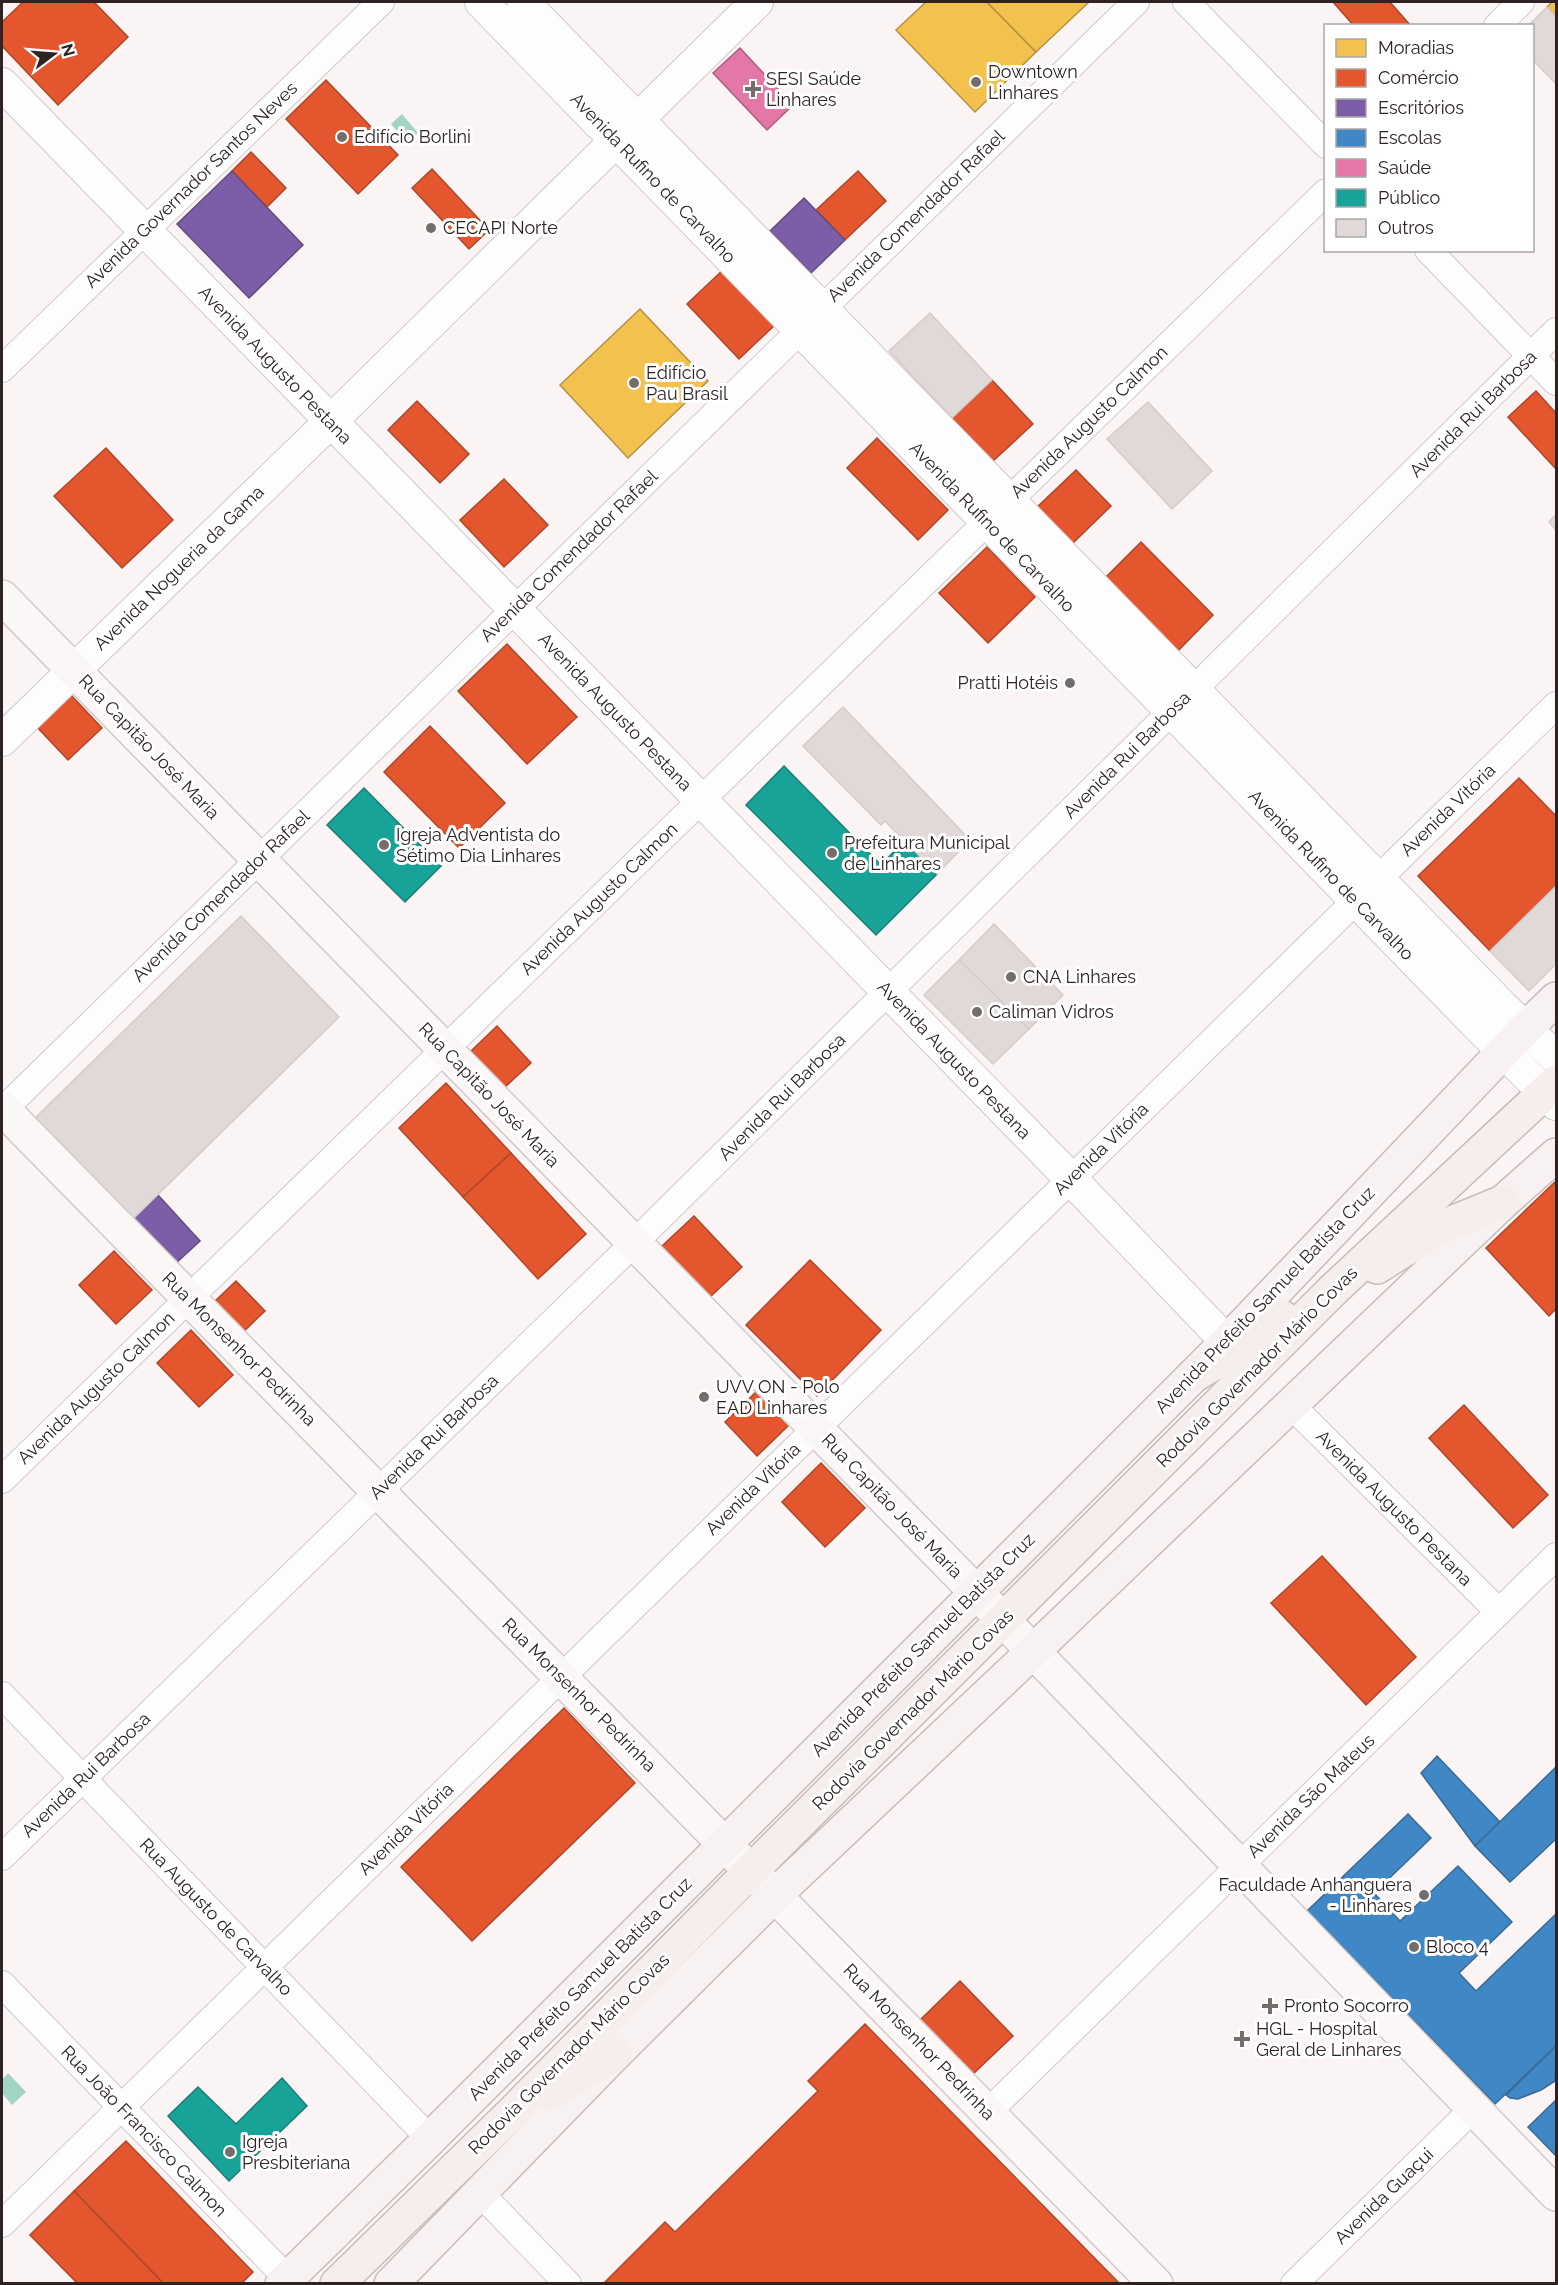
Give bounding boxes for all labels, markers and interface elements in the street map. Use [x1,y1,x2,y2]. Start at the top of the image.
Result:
north arrow [24,24,84,84]
legend [1324,24,1534,252]
text: Moradias [1378,37,1454,58]
text: N [57,42,79,58]
place label: Downtown Linhares [988,61,1078,103]
text: Comércio [1378,67,1459,88]
place label: SESI Saúde Linhares [766,68,861,110]
marker: Downtown Linhares [969,75,983,89]
street label: Avenida Governador Santos Neves [80,77,301,292]
marker: SESI Saúde Linhares [744,80,762,98]
street label: Avenida Rufino de Carvalho [566,88,741,267]
text: Escritórios [1378,97,1464,118]
street label: Avenida Comendador Rafael [823,125,1009,306]
place label: Edifício Borlini [354,126,471,147]
text: Escolas [1378,127,1442,148]
marker: Edifício Borlini [335,130,349,144]
text: Saúde [1378,157,1432,178]
text: Público [1378,187,1441,208]
place label: CECAPI Norte [443,217,558,238]
text: Outros [1378,217,1434,238]
marker: CECAPI Norte [424,221,438,235]
street label: Avenida Augusto Pestana [194,281,356,448]
street label: Avenida Augusto Calmon [1006,341,1171,502]
street label: Avenida Rui Barbosa [1405,346,1540,481]
place label: Edifício Pau Brasil [646,362,728,404]
marker: Edifício Pau Brasil [627,376,641,390]
street label: Avenida Rufino de Carvalho [905,437,1080,616]
street label: Avenida Comendador Rafael [476,465,662,646]
street label: Avenida Nogueria da Gama [90,481,268,654]
street label: Avenida Augusto Pestana [534,628,696,795]
street label: Rua Capitão José Maria [75,670,224,823]
place label: Pratti Hotéis [957,672,1058,693]
marker: Pratti Hotéis [1063,676,1077,690]
street label: Avenida Rui Barbosa [1059,687,1194,822]
street label: Avenida Vitória [1396,759,1499,860]
street label: Avenida Rufino de Carvalho [1244,785,1419,964]
street label: Avenida Comendador Rafael [128,805,314,986]
street label: Avenida Augusto Calmon [516,818,681,979]
place label: Igreja Adventista do Sétimo Dia Linhares [396,824,561,866]
place label: Prefeitura Municipal de Linhares [844,832,1010,874]
marker: Igreja Adventista do Sétimo Dia Linhares [377,838,391,852]
marker: Prefeitura Municipal de Linhares [825,846,839,860]
place label: CNA Linhares [1023,966,1136,987]
marker: CNA Linhares [1004,970,1018,984]
street label: Avenida Augusto Pestana [873,976,1035,1143]
place label: Caliman Vidros [989,1001,1114,1022]
marker: Caliman Vidros [970,1005,984,1019]
street label: Rua Capitão José Maria [415,1018,564,1171]
street label: Avenida Rui Barbosa [714,1029,849,1164]
street label: Avenida Vitória [1049,1098,1152,1199]
street label: Avenida Prefeito Samuel Batista Cruz [1150,1182,1379,1417]
street label: Rodovia Governador Mário Covas [1152,1262,1362,1471]
street label: Rua Monsenhor Pedrinha [158,1267,321,1430]
street label: Avenida Augusto Calmon [13,1307,178,1468]
street label: Avenida Rui Barbosa [365,1370,502,1503]
place label: UVV ON - Polo EAD Linhares [716,1376,840,1418]
marker: UVV ON - Polo EAD Linhares [697,1390,711,1404]
street label: Avenida Augusto Pestana [1312,1425,1477,1590]
street label: Rua Capitão José Maria [818,1429,967,1582]
street label: Avenida Vitória [701,1438,804,1539]
street label: Avenida Prefeito Samuel Batista Cruz [807,1529,1039,1761]
street label: Rodovia Governador Mário Covas [808,1605,1018,1814]
street label: Rua Monsenhor Pedrinha [498,1613,661,1776]
street label: Avenida Rui Barbosa [17,1708,154,1841]
street label: Avenida São Mateus [1243,1729,1379,1862]
street label: Avenida Vitória [354,1778,457,1879]
street label: Rua Augusto de Carvalho [136,1834,297,2000]
street label: Avenida Prefeito Samuel Batista Cruz [464,1873,696,2105]
place label: Faculdade Anhanguera - Linhares [1219,1874,1412,1916]
marker: Faculdade Anhanguera - Linhares [1417,1888,1431,1902]
place label: Bloco 4 [1426,1936,1489,1957]
marker: Bloco 4 [1407,1940,1421,1954]
street label: Rodovia Governador Mário Covas [464,1949,674,2158]
street label: Rua Monsenhor Pedrinha [839,1959,999,2124]
place label: Pronto Socorro [1284,1995,1409,2016]
marker: Pronto Socorro [1261,1997,1279,2015]
place label: HGL - Hospital Geral de Linhares [1256,2018,1402,2060]
marker: HGL - Hospital Geral de Linhares [1233,2030,1251,2048]
street label: Rua João Francisco Calmon [57,2041,232,2220]
place label: Igreja Presbiteriana [242,2131,350,2173]
street label: Avenida Guaçui [1330,2143,1437,2248]
marker: Igreja Presbiteriana [223,2145,237,2159]

